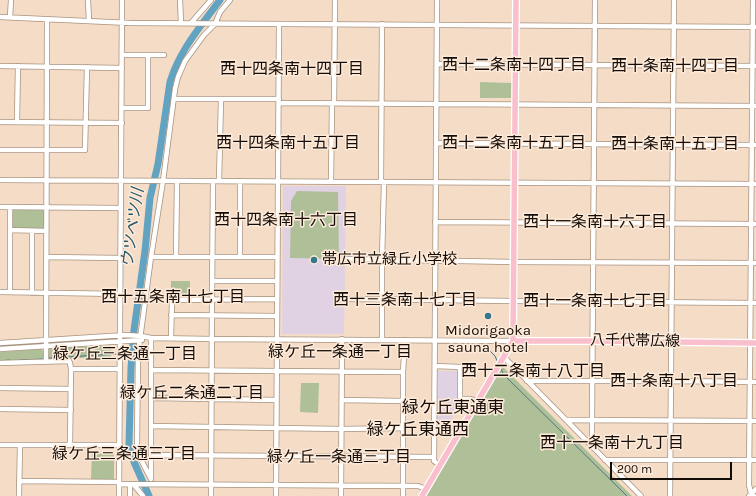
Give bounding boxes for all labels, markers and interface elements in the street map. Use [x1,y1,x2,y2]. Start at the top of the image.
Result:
district label: 西十二条南十四丁目 [442,55,586,75]
district label: 西十条南十四丁目 [611,56,739,76]
district label: 西十四条南十四丁目 [220,59,364,79]
district label: 西十四条南十五丁目 [216,133,360,153]
district label: 西十二条南十五丁目 [442,133,586,153]
district label: 西十条南十五丁目 [611,134,739,154]
water label: ウツベツ川 [118,187,148,269]
district label: 西十四条南十六丁目 [214,210,358,230]
district label: 西十一条南十六丁目 [523,212,667,232]
place label: 帯広市立緑丘小学校 [322,251,457,269]
marker: 帯広市立緑丘小学校 [309,255,319,265]
district label: 西十五条南十七丁目 [101,287,245,307]
district label: 西十三条南十七丁目 [333,290,477,310]
district label: 西十一条南十七丁目 [523,291,667,311]
marker: Midorigaoka sauna hotel [483,311,493,321]
place label: Midorigaoka sauna hotel [445,322,531,357]
street label: 八千代帯広線 [590,331,680,351]
district label: 緑ケ丘一条通一丁目 [268,342,412,362]
district label: 緑ケ丘三条通一丁目 [53,344,197,364]
district label: 西十二条南十八丁目 [461,361,605,381]
district label: 西十条南十八丁目 [610,371,738,391]
district label: 緑ケ丘二条通二丁目 [120,383,264,403]
district label: 緑ケ丘東通東 [402,398,504,418]
district label: 緑ケ丘東通西 [367,420,469,440]
district label: 西十一条南十九丁目 [540,433,684,453]
district label: 緑ケ丘三条通三丁目 [52,444,196,464]
district label: 緑ケ丘一条通三丁目 [267,447,411,467]
scale bar [612,454,734,480]
text: 200 m [617,462,652,476]

